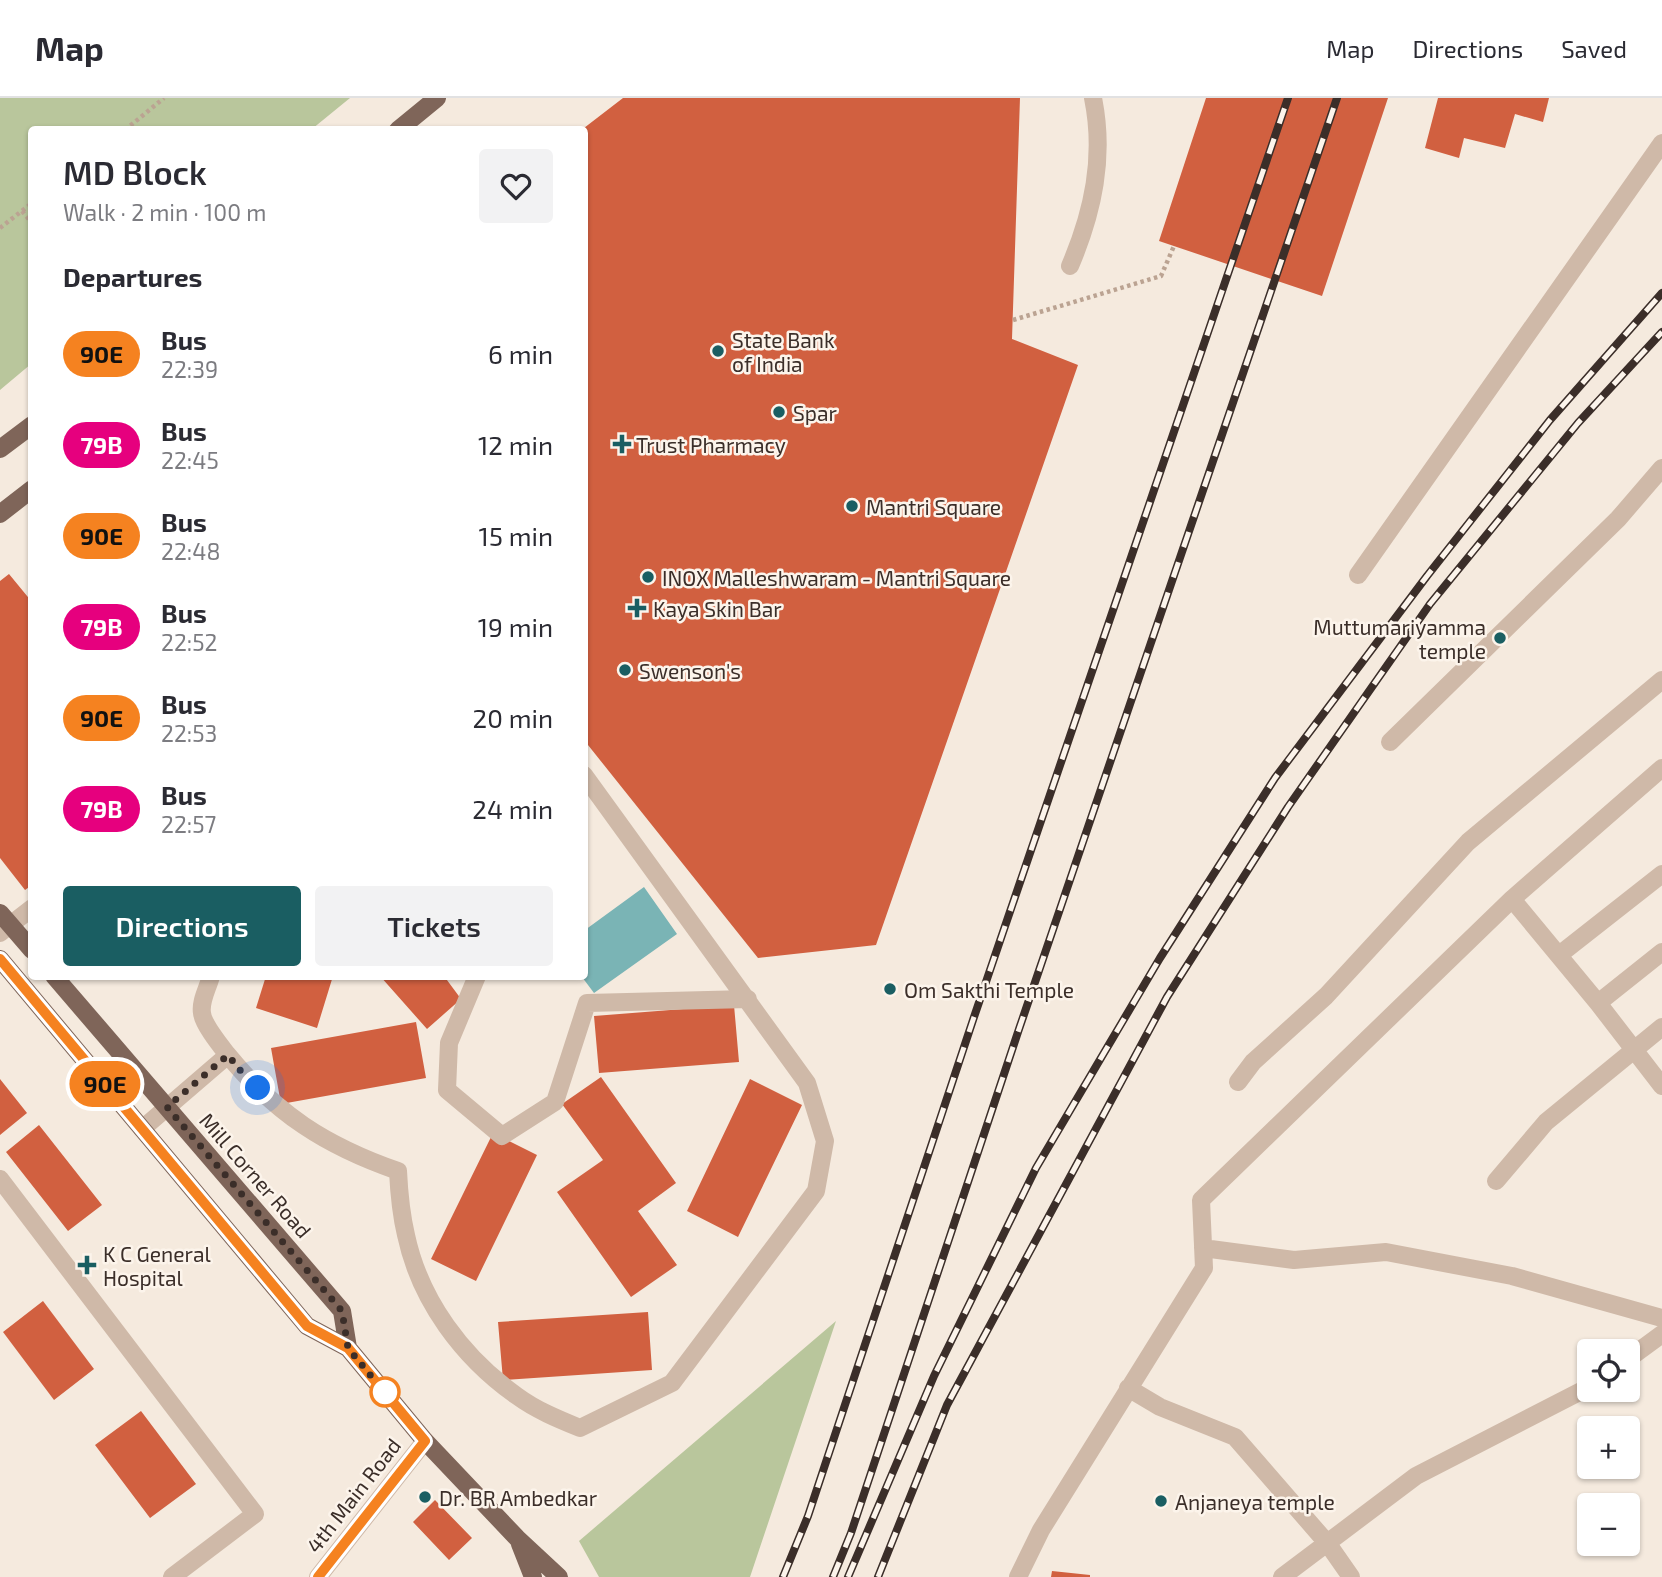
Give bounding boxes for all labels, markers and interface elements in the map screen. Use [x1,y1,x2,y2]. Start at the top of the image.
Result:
text: Map [35,28,104,68]
text: Map [1326,34,1374,63]
text: Directions [1412,34,1523,63]
text: Saved [1561,34,1627,63]
button: heart [479,149,553,223]
text: MD Block [63,152,207,192]
text: Walk · 2 min · 100 m [63,198,266,226]
text: Departures [63,261,202,292]
text: Bus [161,324,207,355]
place label: State Bank of India [732,327,835,376]
text: 6 min [488,338,553,369]
text: 90E [80,339,123,368]
marker: State Bank of India [710,343,726,359]
text: 22:39 [161,355,218,383]
place label: Spar [793,400,837,425]
marker: Spar [771,404,787,420]
text: Bus [161,415,207,446]
text: 12 min [478,429,553,460]
text: 79B [80,430,123,459]
place label: Trust Pharmacy [636,432,786,457]
marker: Trust Pharmacy [614,436,630,452]
text: 22:45 [161,446,219,474]
place label: Mantri Square [866,494,1001,519]
marker: Mantri Square [844,498,860,514]
text: Bus [161,506,207,537]
text: 15 min [479,520,553,551]
text: 90E [80,521,123,550]
text: 22:48 [161,537,220,565]
place label: INOX Malleshwaram - Mantri Square [662,565,1011,590]
marker: INOX Malleshwaram - Mantri Square [640,569,656,585]
place label: Kaya Skin Bar [653,596,782,621]
text: Bus [161,597,207,628]
marker: Kaya Skin Bar [627,598,647,618]
text: 19 min [478,611,553,642]
text: 79B [80,612,123,641]
place label: Muttumariyamma temple [1313,614,1486,663]
text: 22:52 [161,628,218,656]
marker: Muttumariyamma temple [1492,630,1508,646]
place label: Swenson's [639,658,741,683]
marker: Swenson's [617,662,633,678]
text: Bus [161,688,207,719]
text: 20 min [473,702,553,733]
text: 90E [80,703,123,732]
text: 22:53 [161,719,217,747]
text: Bus [161,779,207,810]
text: 24 min [472,793,553,824]
text: 79B [80,794,123,823]
text: 22:57 [161,810,216,838]
button: Directions [63,886,301,966]
button: Tickets [315,886,553,966]
place label: Om Sakthi Temple [904,977,1074,1002]
marker: Om Sakthi Temple [882,981,898,997]
line badge: 90E [65,1061,145,1107]
text: 90E [83,1069,127,1098]
your location [240,1070,275,1105]
street label: Mill Corner Road [195,1108,317,1242]
place label: K C General Hospital [103,1241,211,1290]
marker: K C General Hospital [77,1255,97,1275]
map controls [1577,1339,1640,1556]
button: locate [1577,1339,1640,1402]
unlabelled marker [370,1377,400,1407]
button: + [1577,1416,1640,1479]
street label: 4th Main Road [301,1433,405,1557]
place label: Dr. BR Ambedkar [439,1485,598,1510]
marker: Dr. BR Ambedkar [417,1489,433,1505]
place label: Anjaneya temple [1175,1489,1335,1515]
marker: Anjaneya temple [1153,1493,1169,1509]
button: − [1577,1493,1640,1556]

